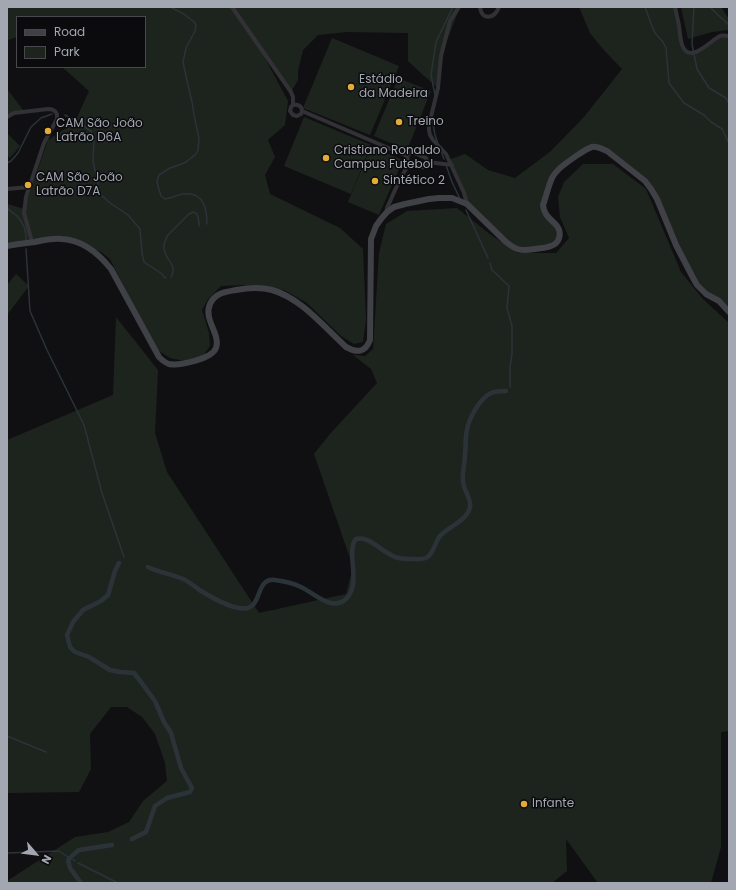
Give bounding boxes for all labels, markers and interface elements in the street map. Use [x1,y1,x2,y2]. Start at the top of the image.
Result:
legend [16,16,146,68]
text: Road [54,23,85,40]
text: Park [54,43,80,60]
place label: Estádio da Madeira [359,73,428,101]
marker: Estádio da Madeira [346,82,356,92]
place label: Treino [407,115,444,129]
place label: CAM São João Latrão D6A [56,117,143,145]
marker: Treino [394,117,404,127]
marker: CAM São João Latrão D6A [43,126,53,136]
place label: Cristiano Ronaldo Campus Futebol [334,144,440,172]
marker: Cristiano Ronaldo Campus Futebol [321,153,331,163]
place label: CAM São João Latrão D7A [36,171,123,199]
place label: Sintético 2 [383,174,445,188]
marker: Sintético 2 [370,176,380,186]
marker: CAM São João Latrão D7A [23,180,33,190]
place label: Infante [532,797,574,811]
marker: Infante [519,799,529,809]
north arrow [16,834,56,874]
text: N [38,852,56,867]

